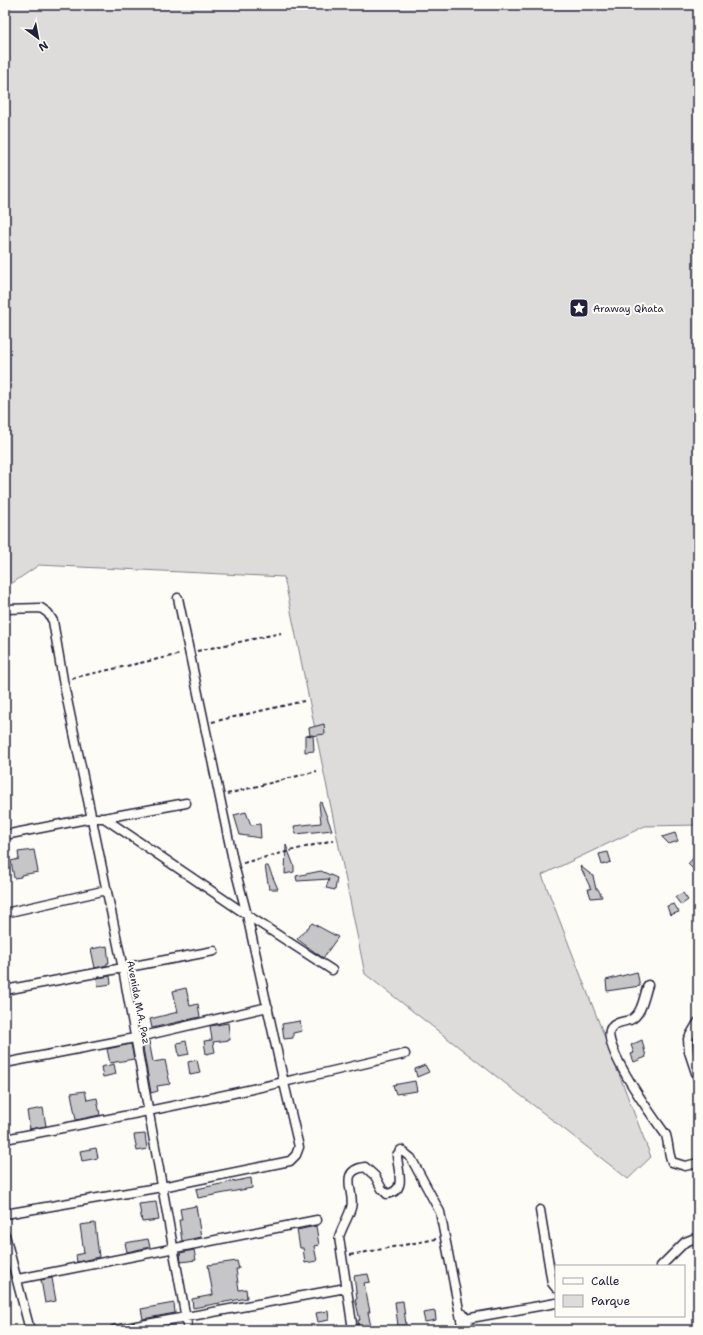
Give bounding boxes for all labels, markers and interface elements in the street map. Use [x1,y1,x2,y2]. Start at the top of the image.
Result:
north arrow [18,18,58,58]
text: N [35,37,51,55]
place icon: Araway Qhata [568,297,590,319]
place label: Araway Qhata [593,302,664,315]
street label: Avenida M.A. Paz [124,959,153,1045]
legend [555,1265,685,1317]
text: Calle [591,1273,620,1289]
text: Parque [591,1293,630,1309]

